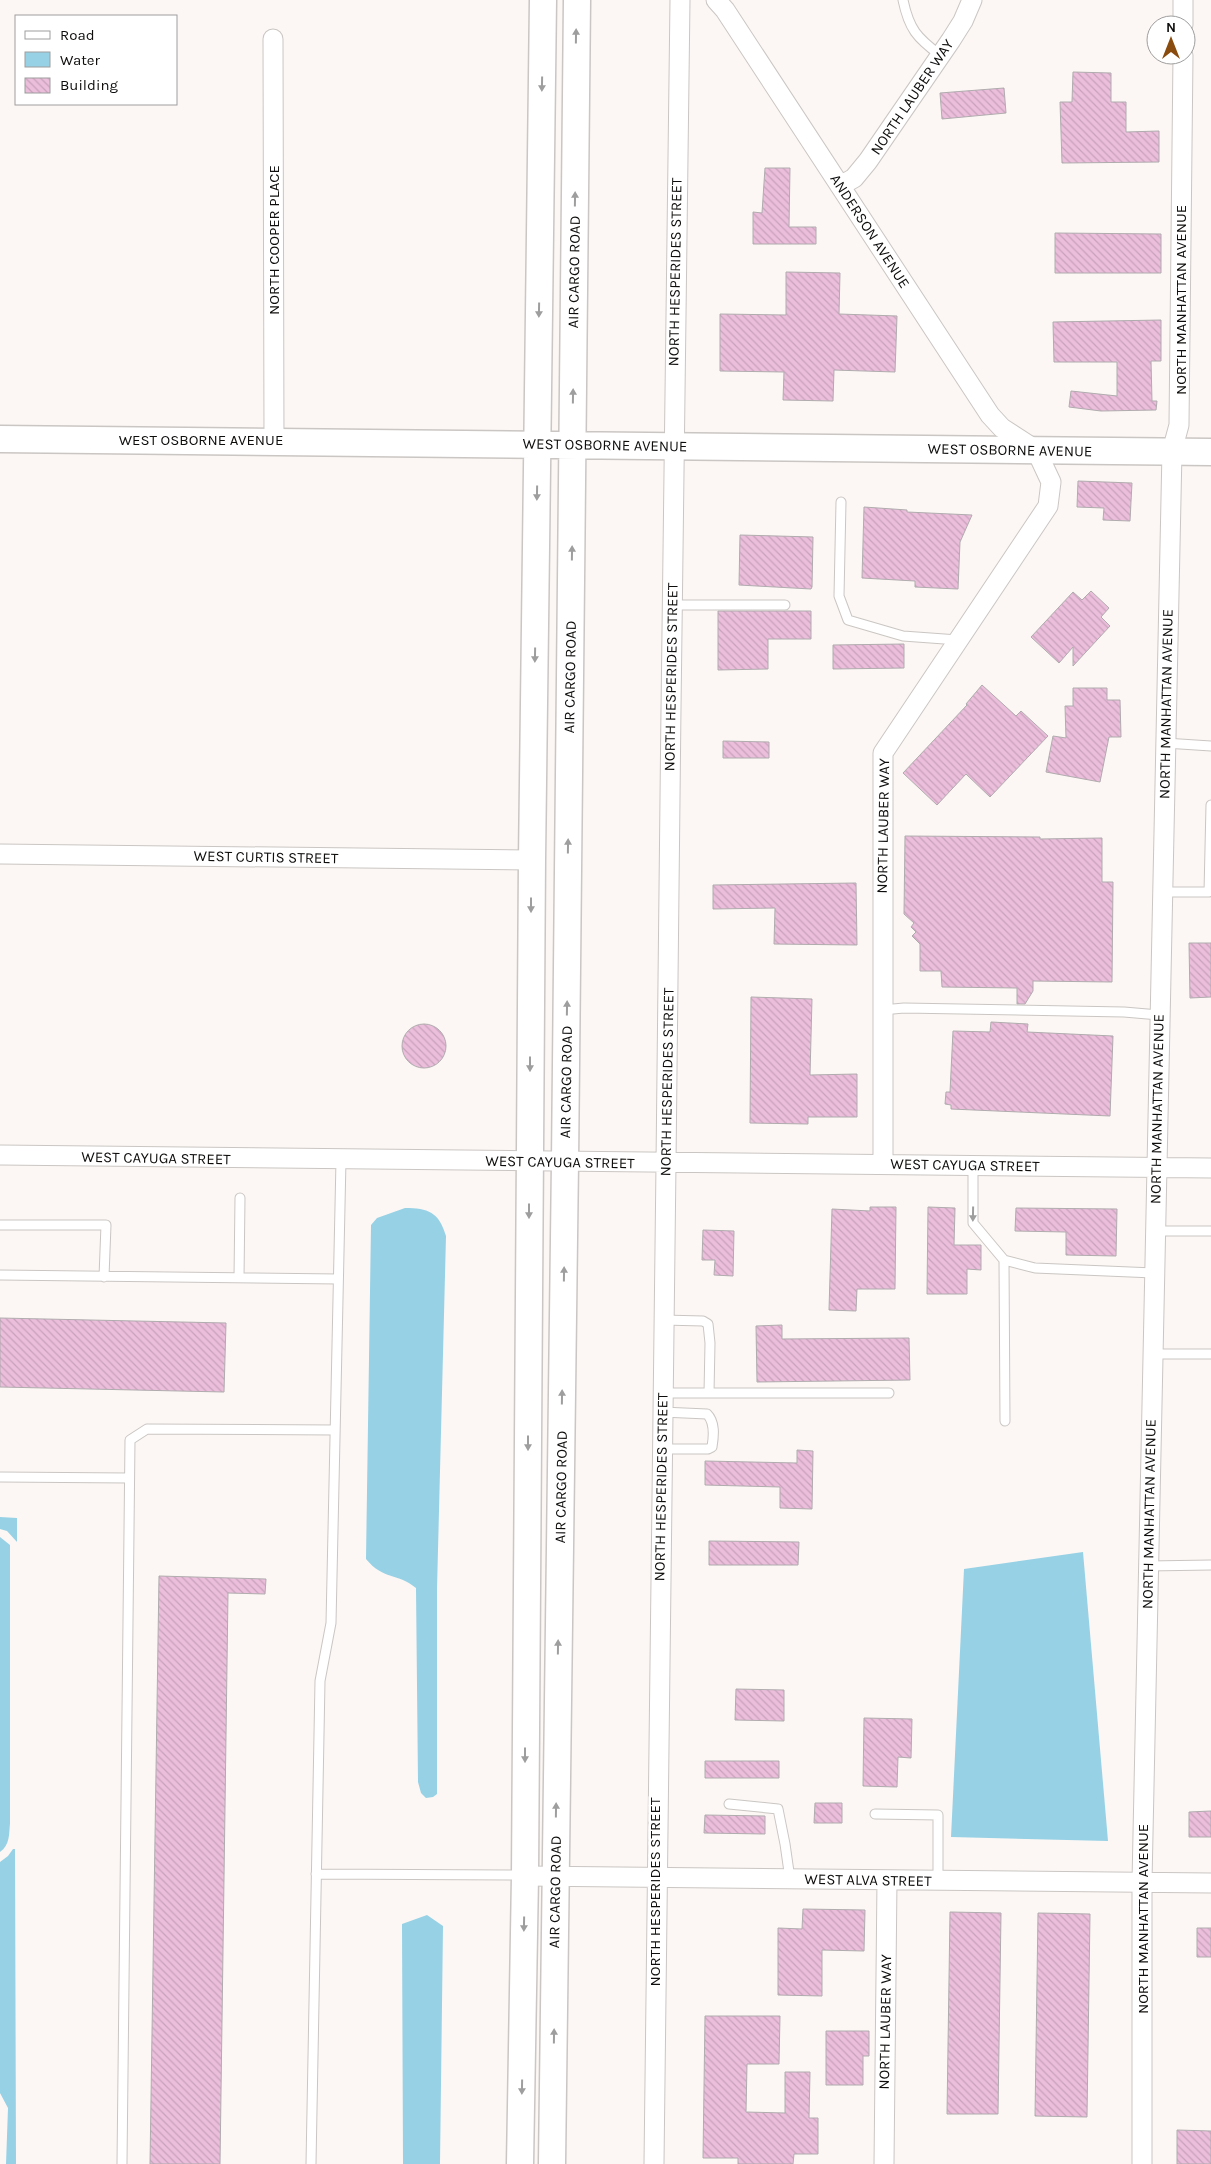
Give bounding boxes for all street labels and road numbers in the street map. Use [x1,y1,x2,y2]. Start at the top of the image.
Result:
street label: NORTH LAUBER WAY [867,35,958,158]
street label: NORTH COOPER PLACE [265,165,283,315]
street label: ANDERSON AVENUE [826,171,914,291]
street label: NORTH HESPERIDES STREET [664,177,686,367]
street label: NORTH MANHATTAN AVENUE [1172,205,1190,395]
street label: AIR CARGO ROAD [564,215,584,329]
street label: WEST OSBORNE AVENUE [119,431,283,449]
street label: WEST OSBORNE AVENUE [522,435,688,455]
street label: WEST OSBORNE AVENUE [927,440,1093,460]
street label: NORTH HESPERIDES STREET [660,582,682,772]
street label: NORTH MANHATTAN AVENUE [1155,609,1177,799]
street label: AIR CARGO ROAD [560,620,580,734]
street label: NORTH LAUBER WAY [873,757,893,894]
street label: WEST CURTIS STREET [194,847,339,867]
street label: NORTH HESPERIDES STREET [656,987,678,1177]
street label: NORTH MANHATTAN AVENUE [1146,1014,1168,1204]
street label: AIR CARGO ROAD [556,1025,576,1139]
street label: WEST CAYUGA STREET [81,1148,231,1168]
street label: WEST CAYUGA STREET [485,1152,635,1172]
street label: WEST CAYUGA STREET [890,1155,1040,1175]
street label: NORTH HESPERIDES STREET [650,1392,672,1582]
street label: NORTH MANHATTAN AVENUE [1138,1419,1160,1609]
street label: AIR CARGO ROAD [551,1430,571,1544]
street label: NORTH HESPERIDES STREET [646,1797,664,1986]
street label: NORTH MANHATTAN AVENUE [1134,1824,1152,2014]
street label: AIR CARGO ROAD [545,1835,565,1949]
street label: WEST ALVA STREET [804,1870,932,1890]
street label: NORTH LAUBER WAY [875,1953,895,2090]

